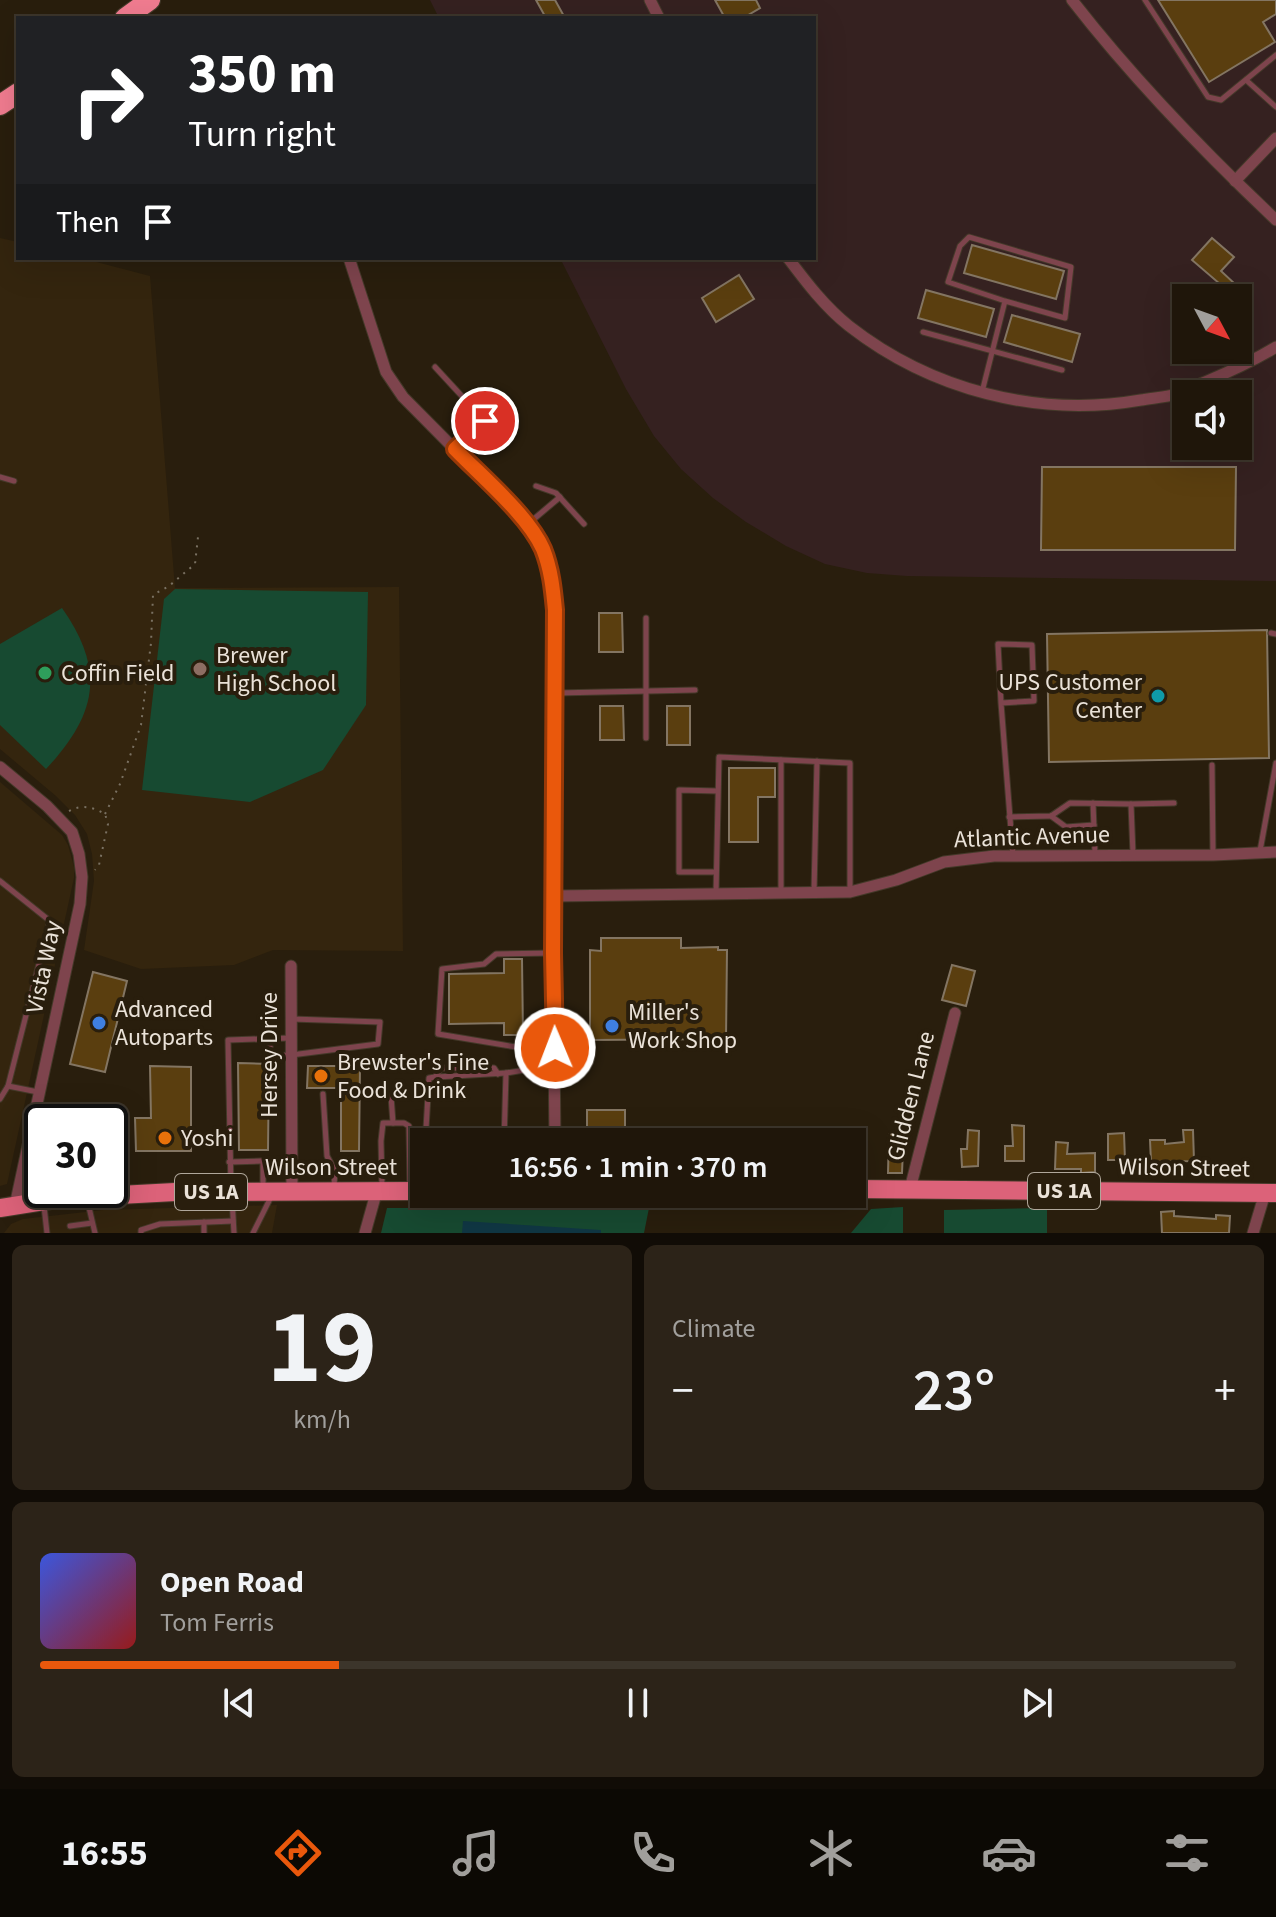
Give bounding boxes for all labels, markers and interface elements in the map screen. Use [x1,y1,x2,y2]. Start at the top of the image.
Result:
text: 350 m [188,35,336,114]
icon: right [56,48,160,152]
text: Turn right [188,109,336,160]
icon: arrive [136,200,180,244]
text: Then [56,201,120,244]
north arrow [1172,284,1252,364]
map controls [1172,284,1252,460]
button: sound [1172,380,1252,460]
pin [451,387,519,455]
icon: arrive [463,399,507,443]
place label: Brewer High School [216,638,336,701]
place label: Coffin Field [61,656,174,691]
marker: Brewer High School [191,660,209,678]
marker: Coffin Field [36,664,54,682]
place label: UPS Customer Center [999,665,1143,728]
marker: UPS Customer Center [1149,687,1167,705]
street label: Atlantic Avenue [953,817,1111,857]
street label: Vista Way [17,917,71,1017]
place label: Advanced Autoparts [115,992,213,1055]
street label: Hersey Drive [252,992,287,1118]
place label: Miller's Work Shop [628,995,737,1058]
position arrow [513,1006,597,1090]
marker: Advanced Autoparts [90,1014,108,1032]
marker: Miller's Work Shop [603,1017,621,1035]
street label: Glidden Lane [878,1028,944,1164]
place label: Brewster's Fine Food & Drink [337,1045,489,1108]
marker: Brewster's Fine Food & Drink [312,1067,330,1085]
speed limit sign: 30 [24,1104,128,1208]
place label: Yoshi [180,1121,233,1156]
marker: Yoshi [156,1129,174,1147]
text: 16:56 · 1 min · 370 m [508,1146,768,1189]
street label: Wilson Street [1118,1149,1250,1187]
street label: Wilson Street [265,1150,397,1185]
road number: US 1A [1028,1173,1100,1209]
road number: US 1A [175,1174,247,1210]
text: 19 [267,1275,377,1423]
text: Climate [672,1310,756,1347]
text: 23° [913,1349,995,1434]
text: − [672,1360,694,1423]
text: + [1214,1360,1236,1423]
text: km/h [293,1401,351,1438]
text: Open Road [160,1561,304,1604]
text: Tom Ferris [160,1604,274,1641]
icon: previous [217,1681,261,1725]
icon: pause [616,1681,660,1725]
icon: next [1015,1681,1059,1725]
icon: directions [270,1825,326,1881]
icon: music [448,1825,504,1881]
icon: phone [625,1825,681,1881]
icon: climate [803,1825,859,1881]
icon: car [981,1825,1037,1881]
icon: filters [1159,1825,1215,1881]
text: 16:55 [61,1828,148,1879]

